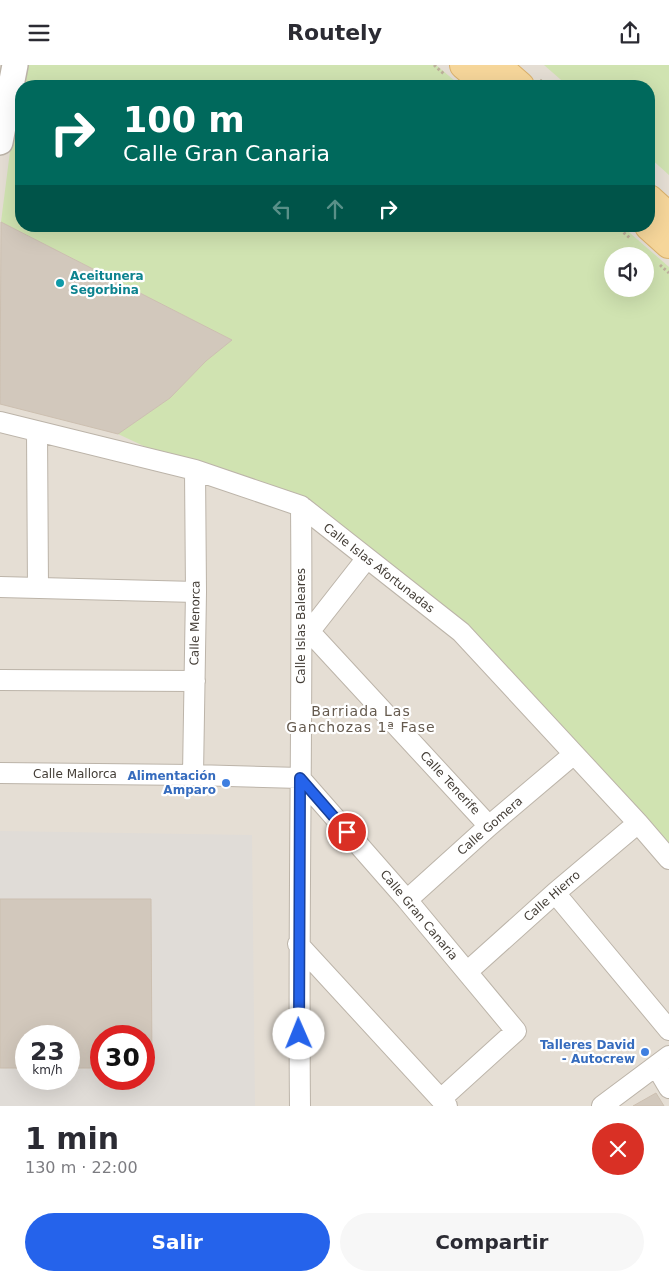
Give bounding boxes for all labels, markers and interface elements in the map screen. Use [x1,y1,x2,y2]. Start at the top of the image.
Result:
icon: menu [25,19,53,47]
icon: share [616,19,644,47]
text: Routely [287,20,382,45]
icon: right [40,100,105,165]
text: 100 m [123,100,245,140]
text: Calle Gran Canaria [123,141,330,166]
icon: left [268,195,296,223]
icon: ahead [321,195,349,223]
icon: right [374,195,402,223]
map controls [604,247,654,297]
button: sound [604,247,654,297]
place label: Aceitunera Segorbina [70,269,144,297]
marker: Aceitunera Segorbina [54,277,66,289]
street label: Calle Islas Afortunadas [321,520,437,616]
street label: Calle Islas Baleares [294,568,308,684]
street label: Calle Menorca [187,580,203,666]
district label: Barriada Las Ganchozas 1ª Fase [286,703,436,735]
street label: Calle Tenerife [417,749,483,817]
street label: Calle Mallorca [33,767,117,781]
place label: Alimentación Amparo [127,769,216,797]
marker: Alimentación Amparo [220,777,232,789]
street label: Calle Gomera [455,794,525,858]
pin [326,811,368,853]
icon: arrive [333,818,361,846]
street label: Calle Gran Canaria [377,867,461,963]
street label: Calle Hierro [521,868,583,924]
position arrow [272,1007,324,1059]
speed limit sign: 30 [90,1025,155,1090]
text: 23 [30,1037,65,1066]
place label: Talleres David - Autocrew [540,1038,635,1066]
marker: Talleres David - Autocrew [639,1046,651,1058]
text: km/h [32,1063,63,1077]
text: 1 min [25,1121,119,1156]
button: close [592,1123,644,1175]
text: 130 m · 22:00 [25,1158,138,1177]
button: Salir [25,1213,330,1271]
button: Compartir [340,1213,644,1271]

